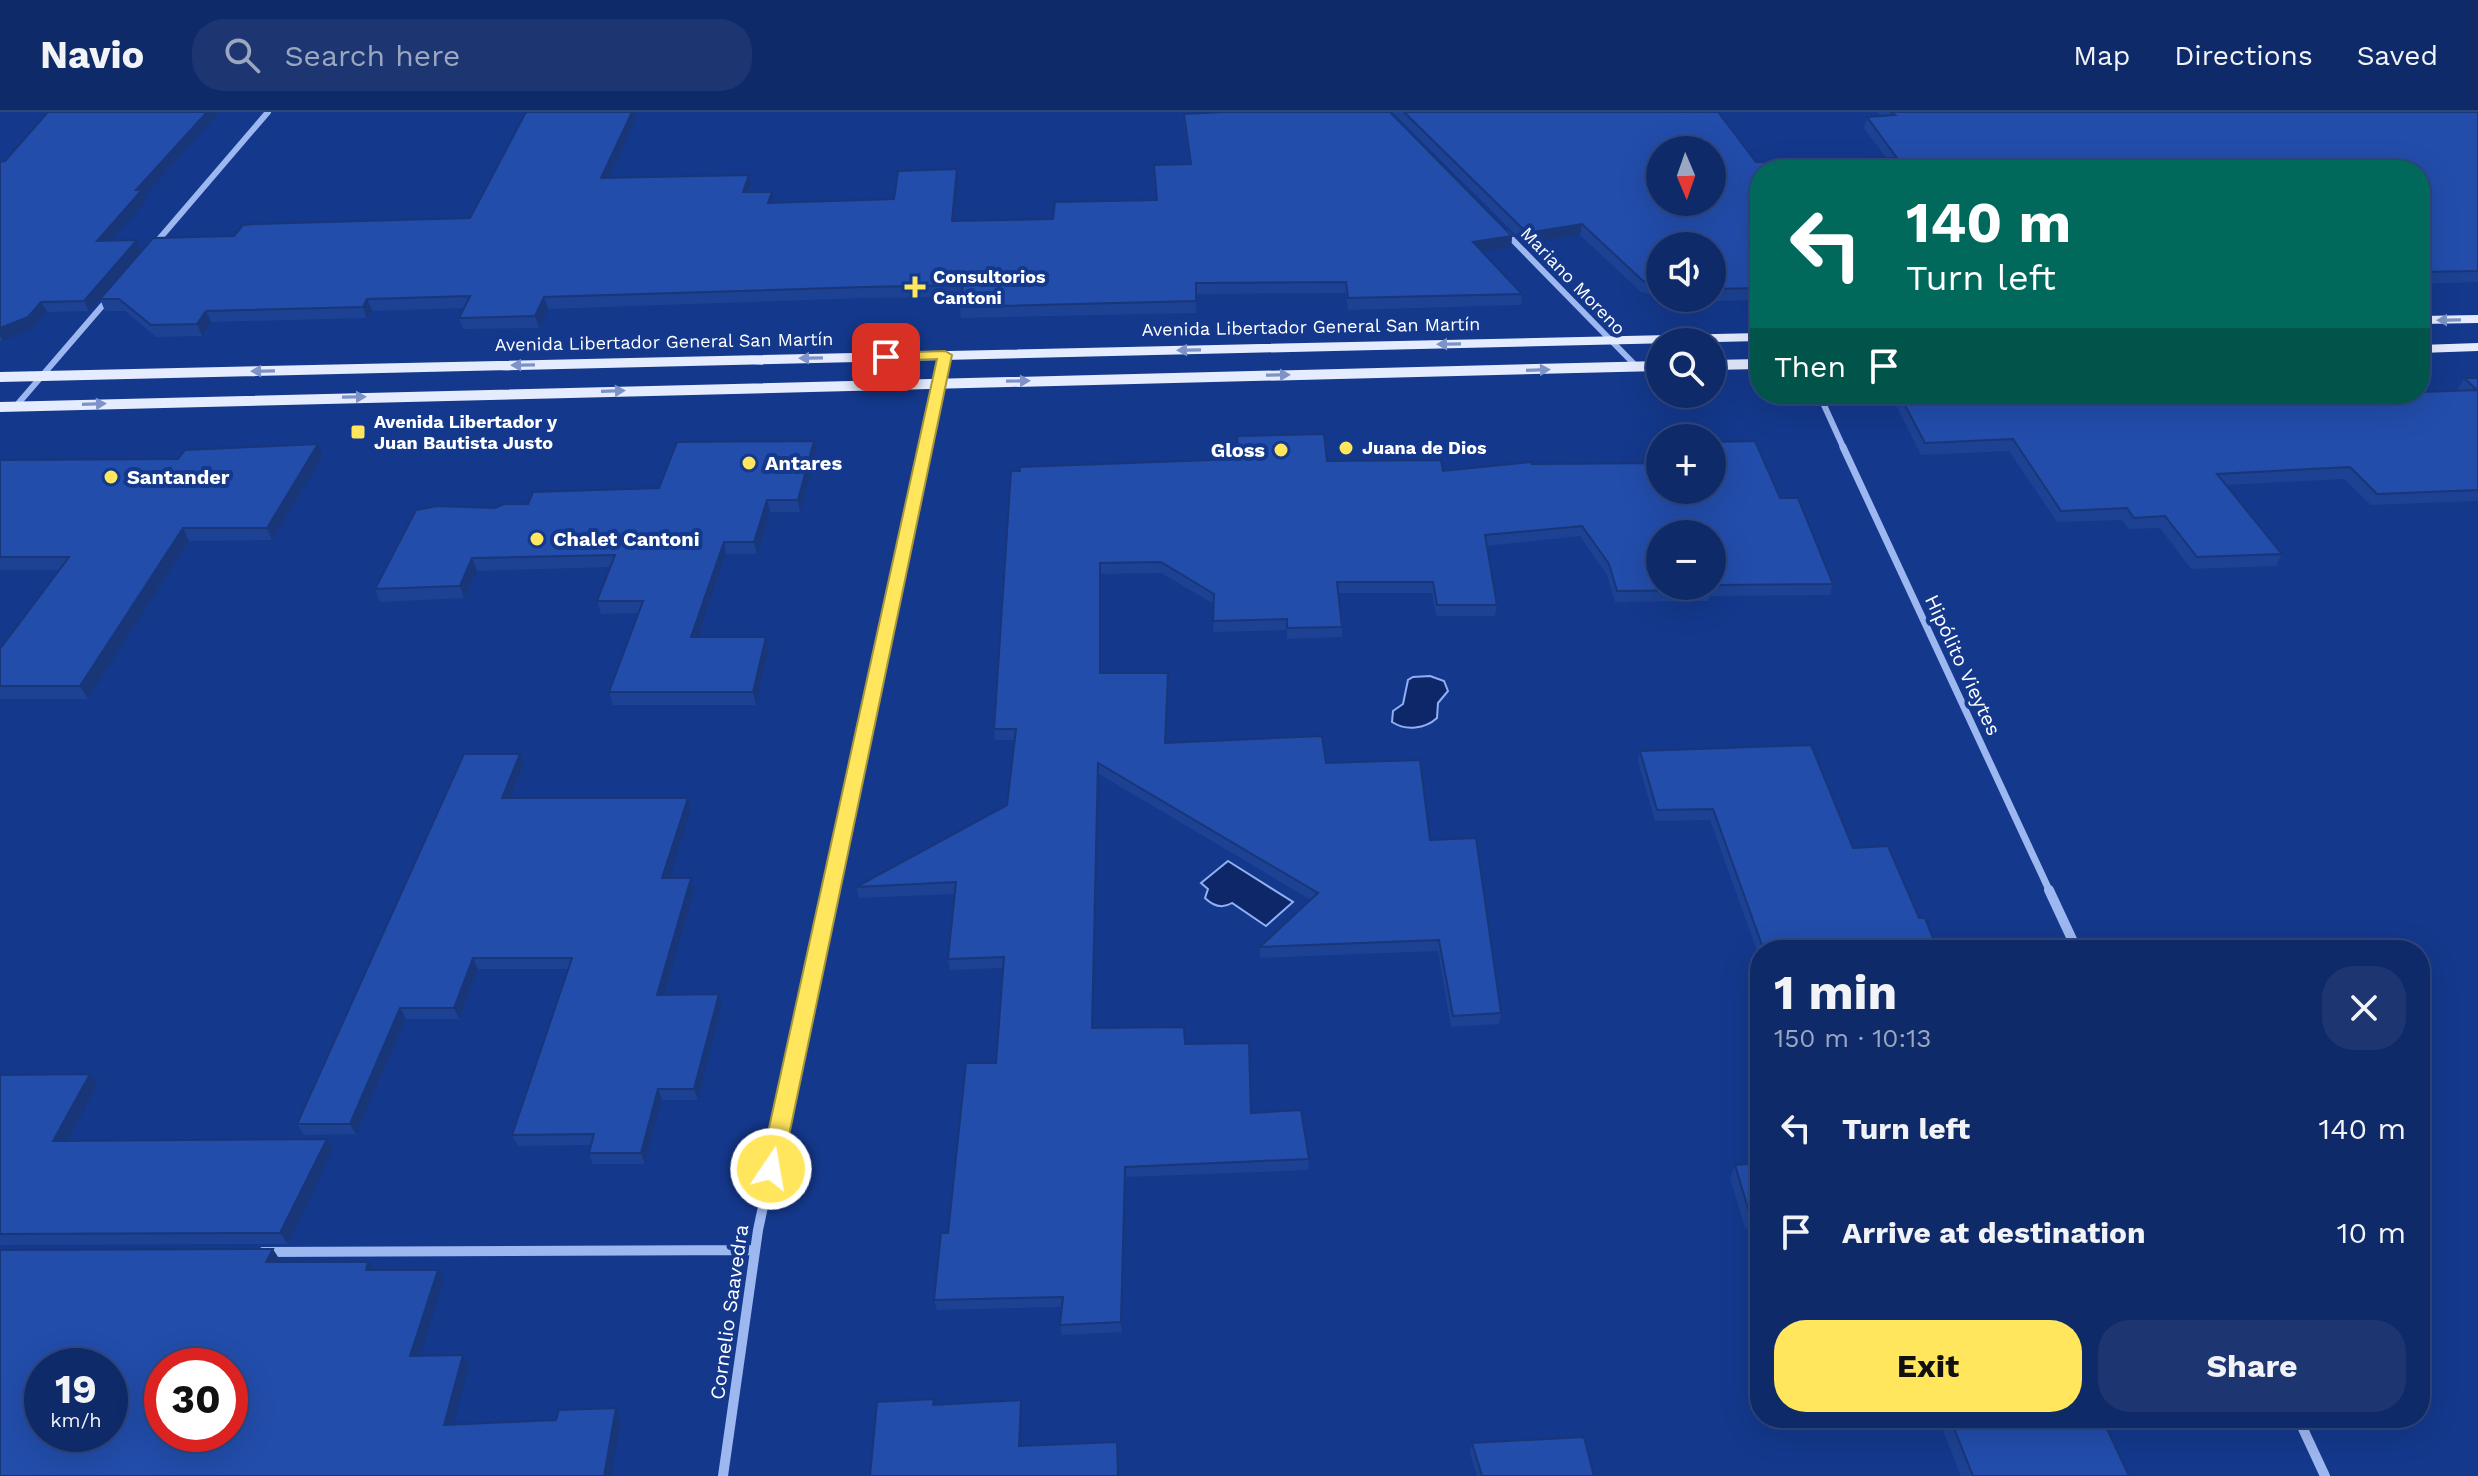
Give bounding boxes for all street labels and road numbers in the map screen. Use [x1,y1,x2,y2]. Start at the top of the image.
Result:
street label: Mariano Moreno [1517,223,1630,339]
street label: Avenida Libertador General San Martín [1141,313,1481,340]
street label: Avenida Libertador General San Martín [494,328,834,355]
street label: Hipólito Vieytes [1920,591,2006,739]
street label: Cornelio Saavedra [705,1223,753,1401]

